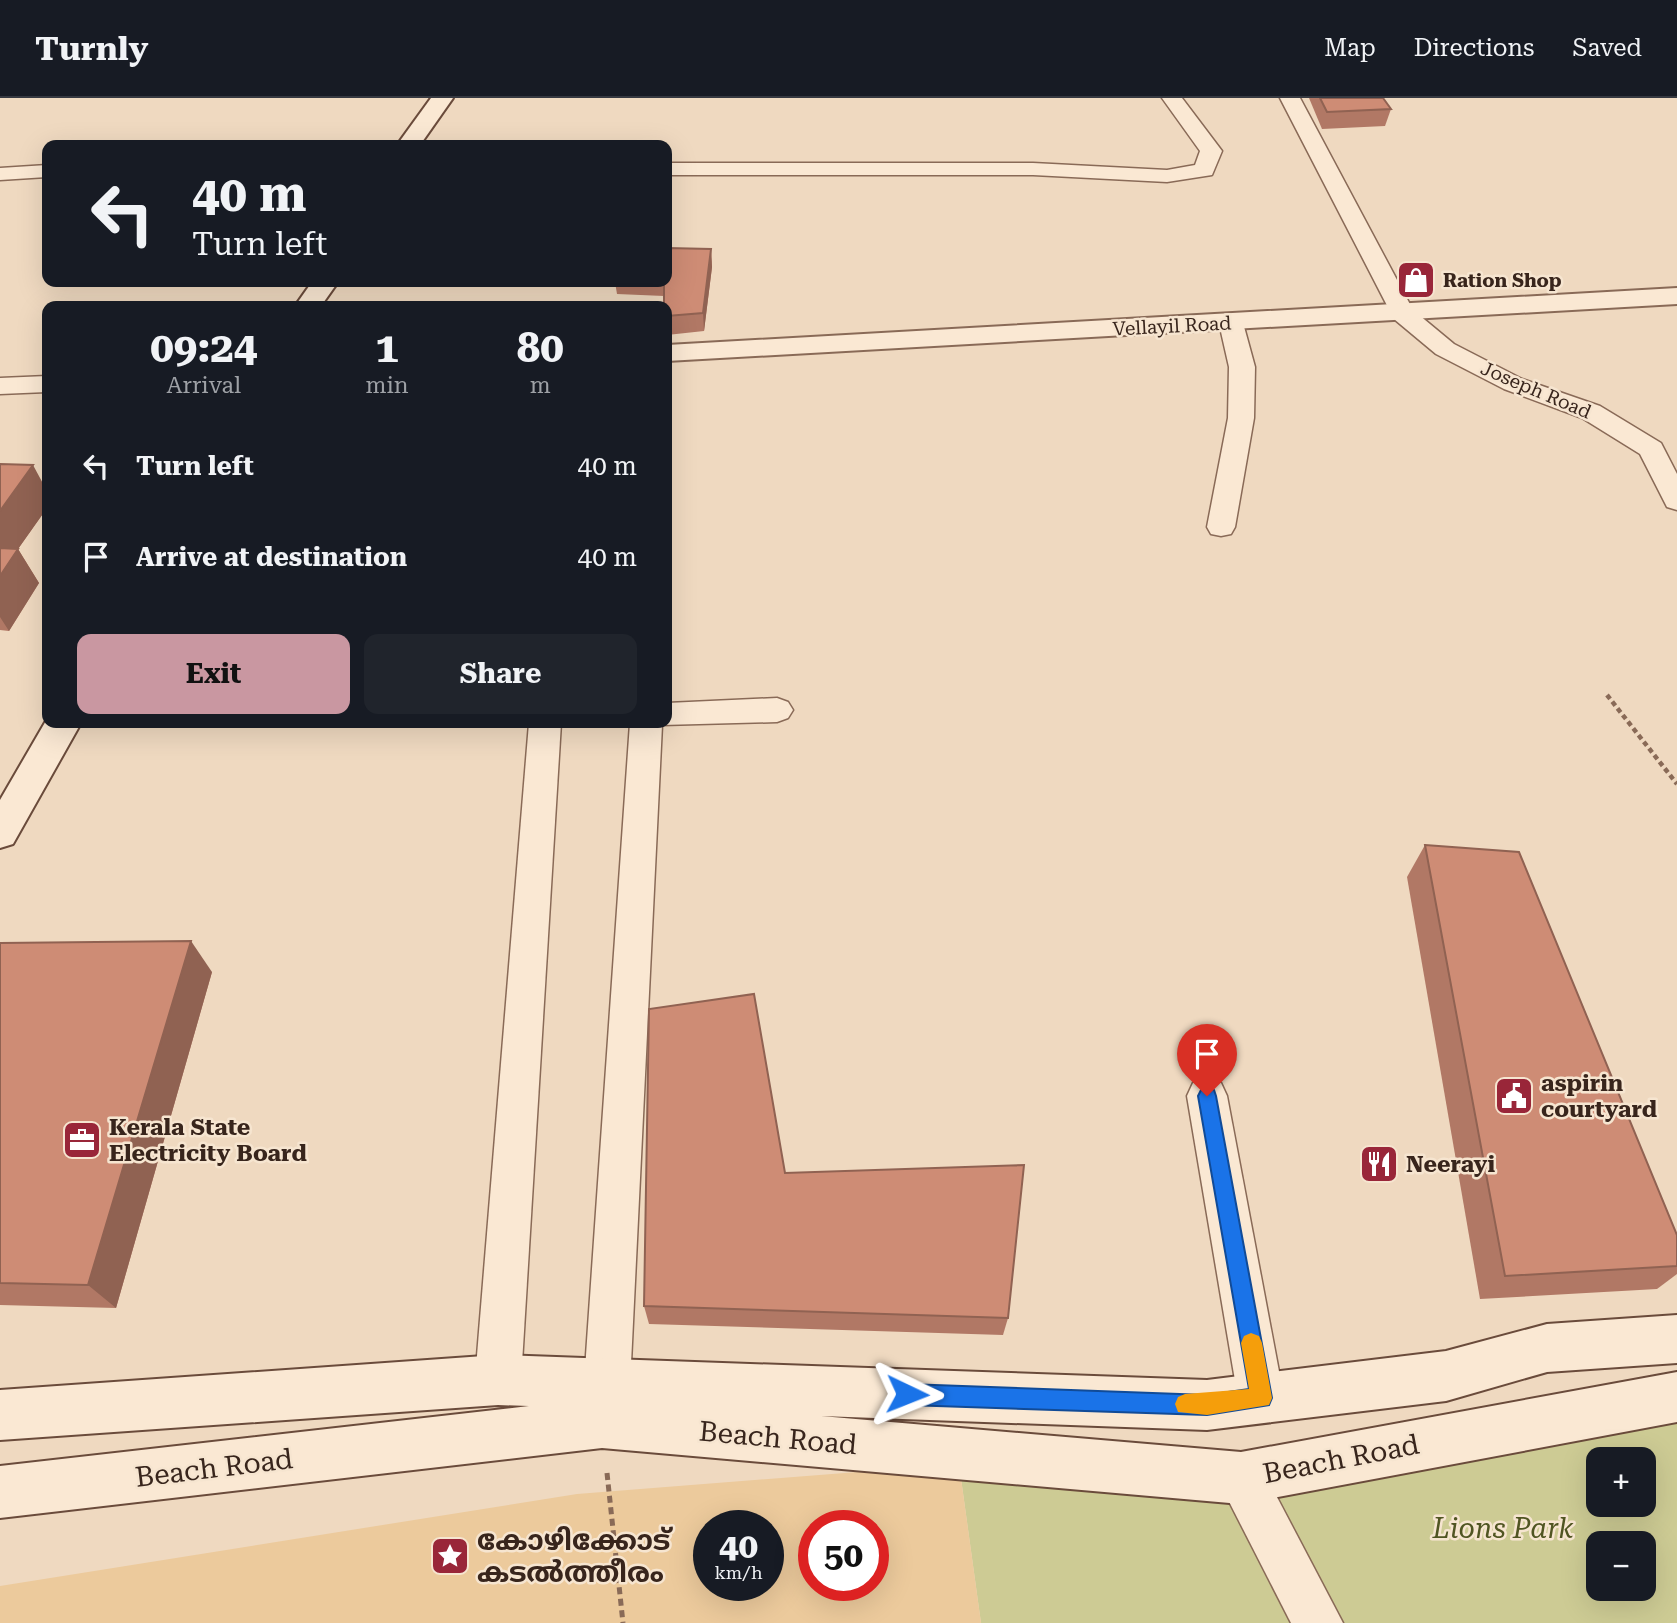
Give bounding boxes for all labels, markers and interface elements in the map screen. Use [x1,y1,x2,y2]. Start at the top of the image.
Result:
text: Turnly [35,29,149,68]
text: Map [1324,34,1376,62]
text: Directions [1414,34,1534,62]
text: Saved [1572,34,1642,62]
text: 40 m [192,166,307,223]
icon: left [77,168,168,259]
text: Turn left [192,225,327,263]
shop icon: Ration Shop [1395,259,1437,301]
place label: Ration Shop [1443,269,1562,292]
street label: Vellayil Road [1112,311,1232,341]
text: 09:24 [150,323,257,372]
text: 1 [375,323,399,372]
text: 80 [517,323,564,372]
street label: Joseph Road [1477,356,1595,424]
text: Arrival [166,372,241,399]
text: min [366,372,409,399]
text: m [530,372,551,399]
icon: left [77,447,115,485]
text: Turn left [136,451,254,481]
text: 40 m [578,451,637,481]
icon: arrive [77,538,115,576]
text: Arrive at destination [136,542,407,572]
text: 40 m [578,542,637,572]
button: Exit [77,634,350,714]
button: Share [364,634,637,714]
pin [1177,1024,1237,1096]
icon: arrive [1188,1035,1226,1073]
place label: aspirin courtyard [1541,1070,1657,1123]
public building icon: aspirin courtyard [1493,1075,1535,1117]
place label: Kerala State Electricity Board [109,1114,307,1167]
office icon: Kerala State Electricity Board [61,1119,103,1161]
restaurant icon: Neerayi [1358,1143,1400,1185]
place label: Neerayi [1406,1151,1496,1178]
position arrow [870,1357,944,1431]
street label: Beach Road [698,1415,858,1461]
street label: Beach Road [1260,1428,1422,1490]
street label: Beach Road [133,1442,295,1494]
map controls [1586,1447,1656,1601]
button: + [1586,1447,1656,1517]
speed limit sign: 50 [798,1510,889,1601]
park label: Lions Park [1432,1512,1574,1545]
place label: കോഴിക്കോട് കടൽത്തീരം [477,1524,673,1589]
text: 40 [719,1526,758,1567]
button: − [1586,1531,1656,1601]
place icon: കോഴിക്കോട് കടൽത്തീരം [429,1535,471,1577]
text: km/h [714,1562,763,1583]

